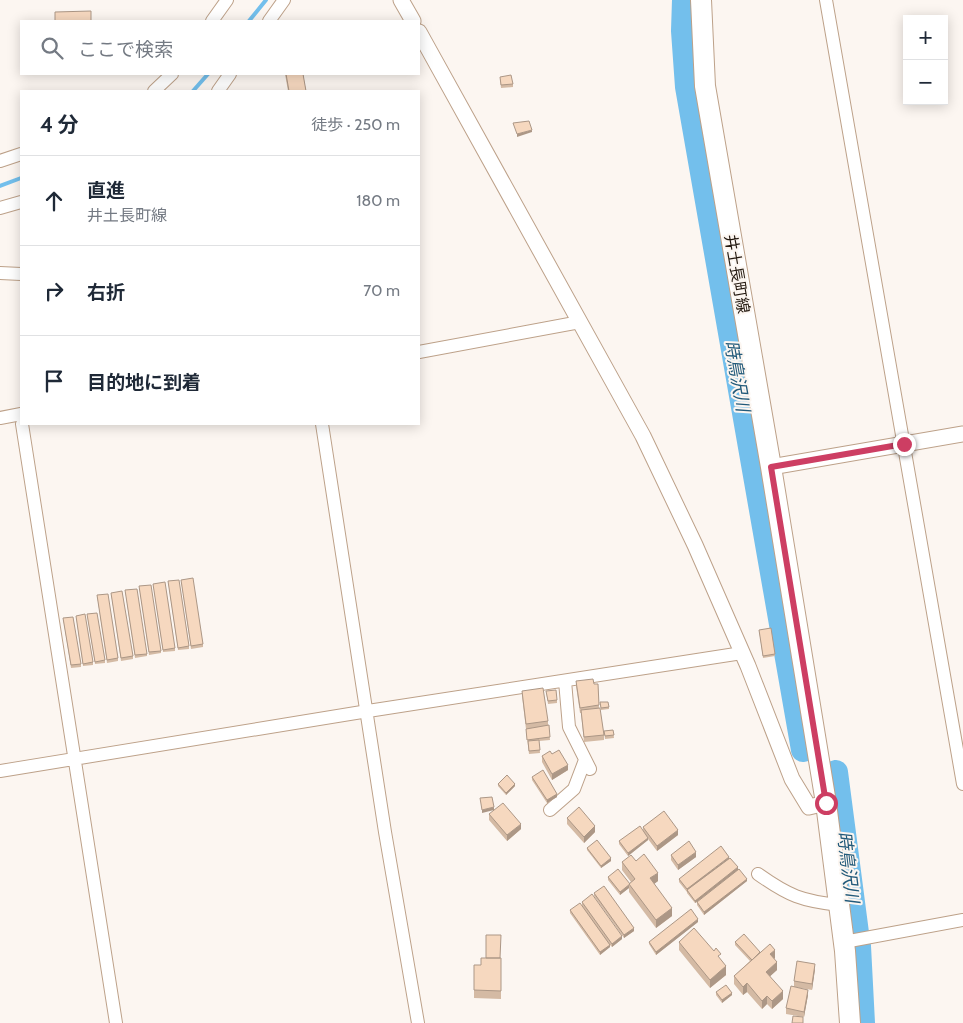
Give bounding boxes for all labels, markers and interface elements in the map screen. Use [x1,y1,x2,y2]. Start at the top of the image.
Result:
map controls [903,15,948,105]
button: + [903,15,948,60]
search box [20,20,420,75]
icon: search [38,34,66,62]
text: ここで検索 [78,38,173,61]
button: − [903,60,948,105]
text: 4 分 [40,112,79,137]
text: 徒歩 · 250 m [311,115,400,134]
text: 直進 [87,179,125,202]
icon: ahead [40,187,68,215]
text: 180 m [356,191,400,210]
text: 井土長町線 [87,206,167,225]
street label: 井土長町線 [721,233,753,315]
icon: right [40,277,68,305]
text: 右折 [87,281,125,304]
text: 70 m [363,281,400,300]
water label: 時鳥沢川 [720,339,754,415]
icon: arrive [40,367,68,395]
text: 目的地に到着 [87,371,201,394]
route end [893,433,916,456]
route start [815,792,838,815]
water label: 時鳥沢川 [833,830,864,906]

